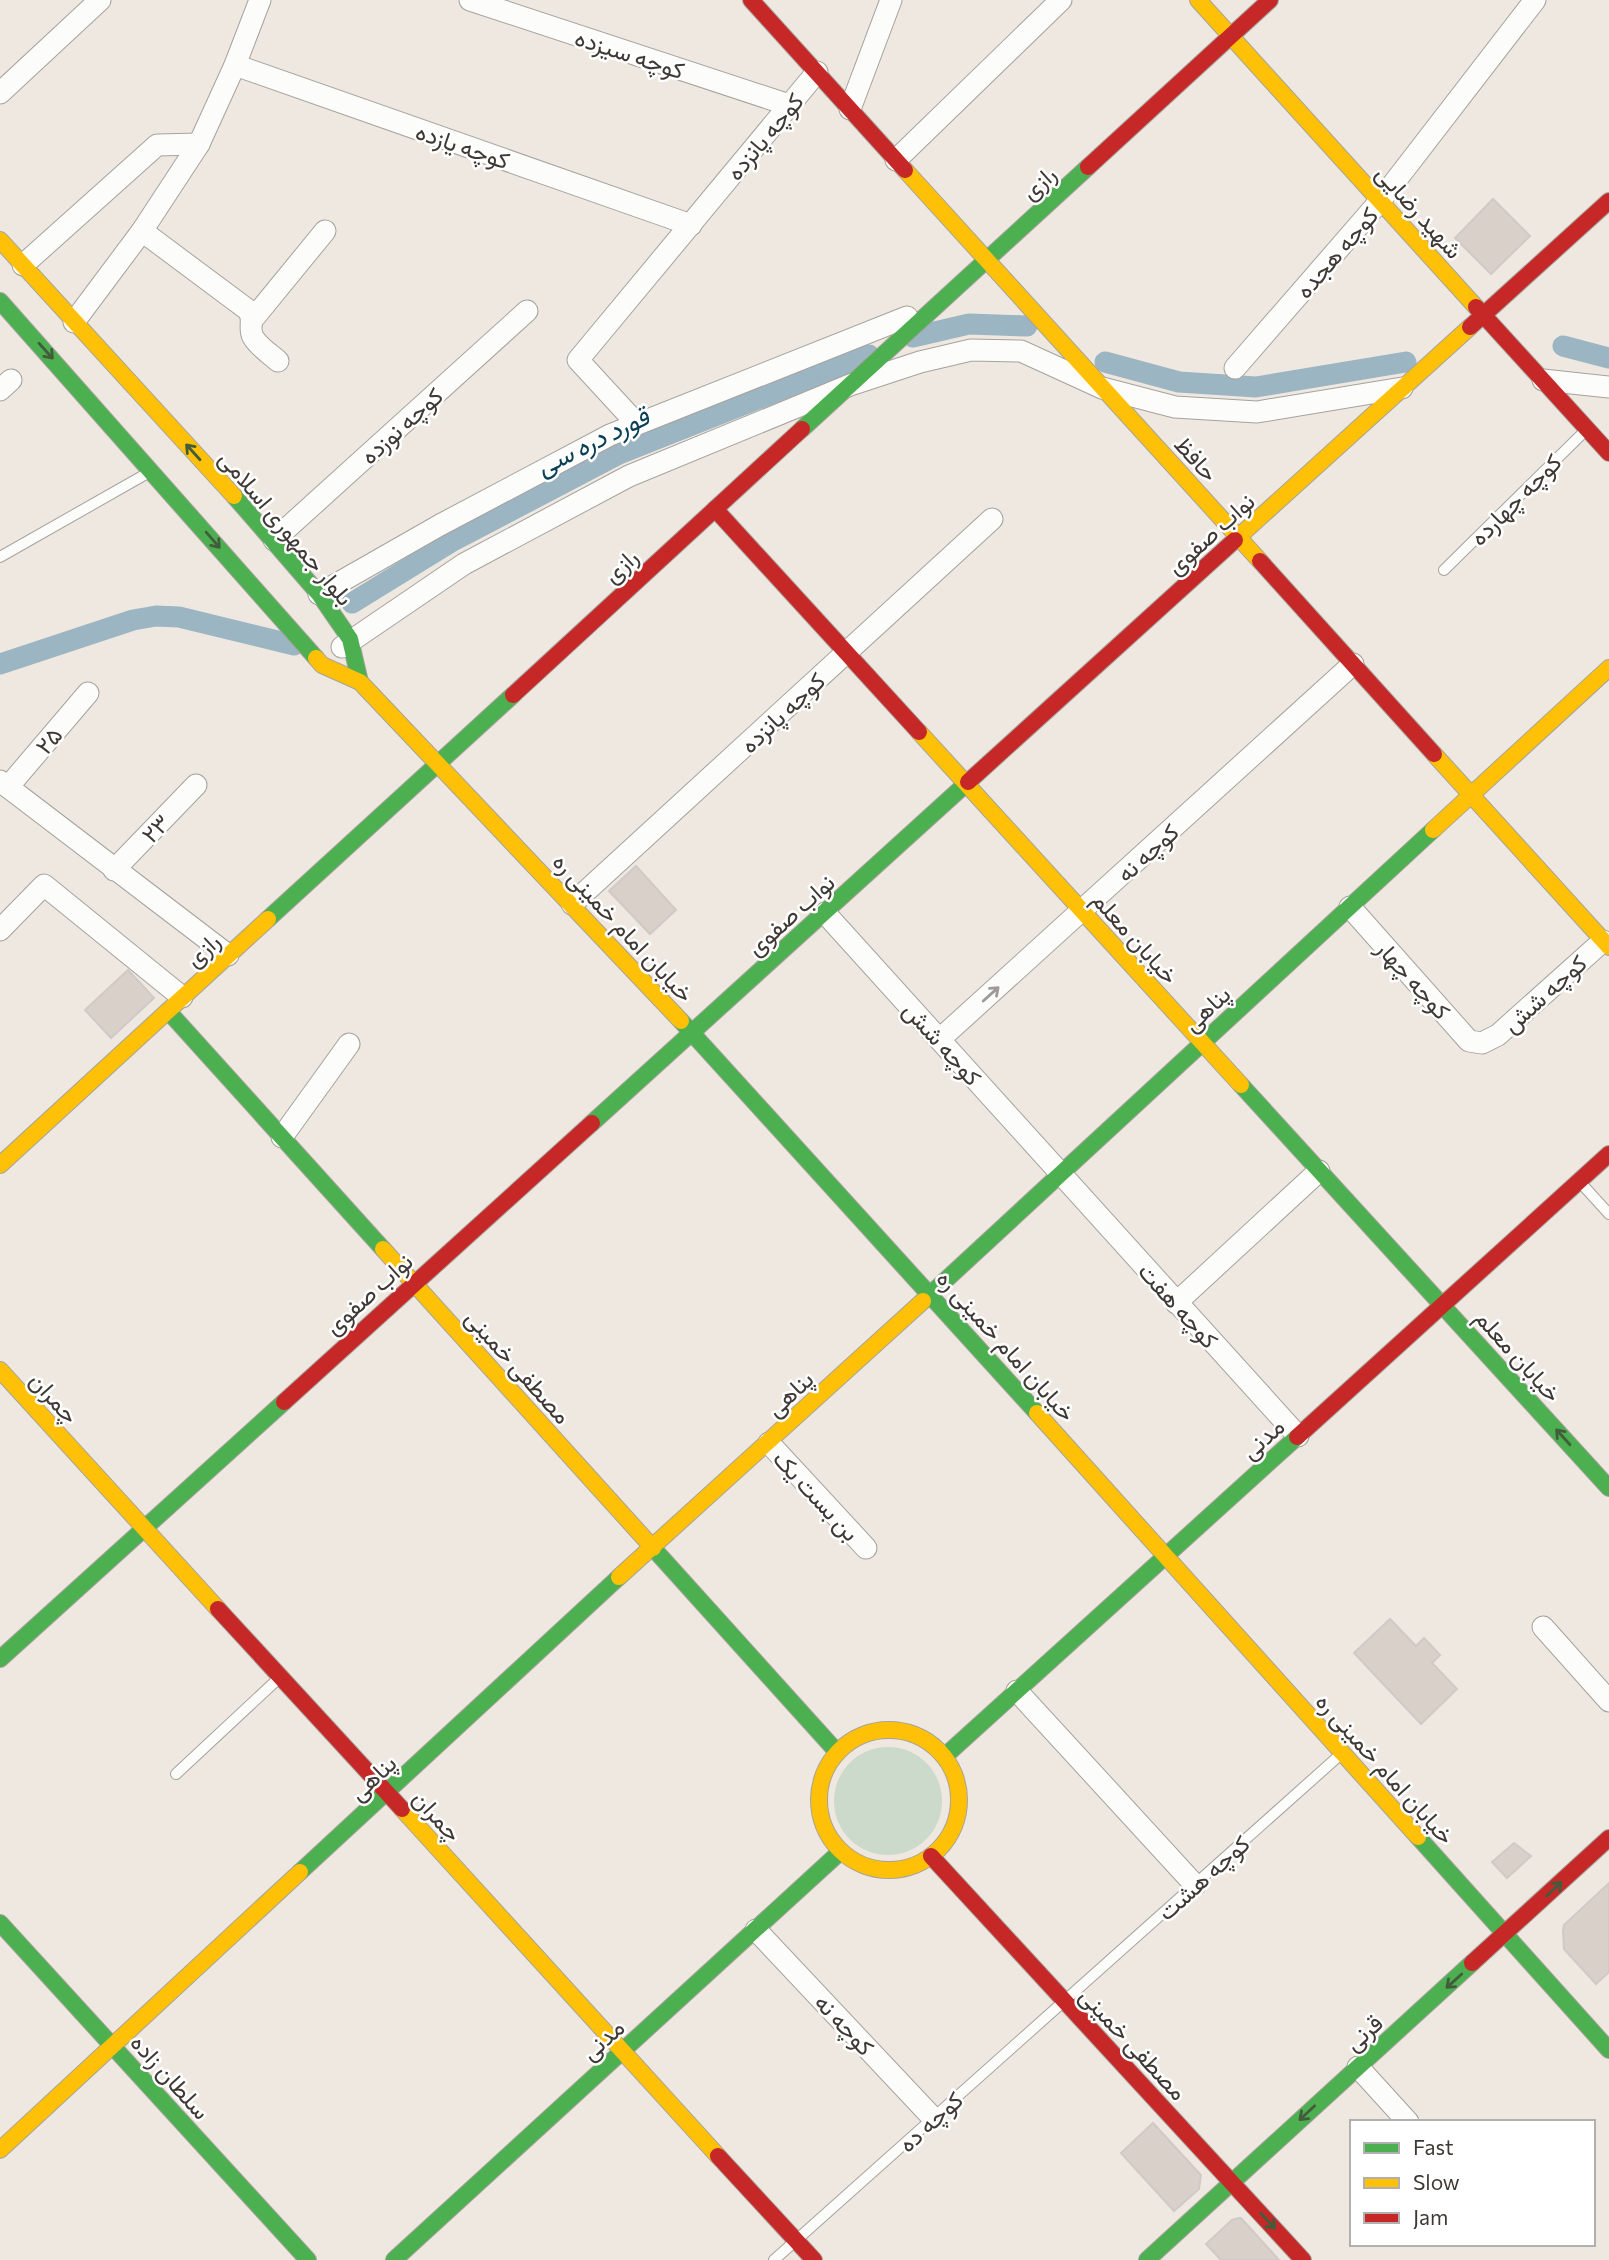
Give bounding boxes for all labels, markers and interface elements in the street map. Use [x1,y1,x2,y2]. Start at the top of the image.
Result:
street label: کوچه سیزده [571,22,688,87]
street label: کوچه پانزده [719,86,811,188]
street label: کوچه یازده [411,115,514,177]
street label: شهید رضایی [1369,158,1470,265]
street label: رازی [1014,159,1063,207]
street label: کوچه هجده [1289,200,1386,306]
one-way arrow [38,342,54,360]
street label: کوچه نوزده [354,380,450,472]
water label: قورد دره سی [531,399,656,482]
street label: حافظ [1169,429,1225,487]
one-way arrow [185,443,201,461]
street label: بلوار جمهوری اسلامی [212,443,360,612]
street label: کوچه چهارده [1463,447,1569,553]
street label: نواب صفوی [1160,486,1261,581]
one-way arrow [204,531,220,549]
street label: رازی [596,542,645,590]
street label: کوچه پانزده [734,666,832,761]
street label: ۲۵ [28,720,68,760]
street label: ۲۳ [135,808,175,848]
street label: کوچه نه [1110,817,1186,890]
street label: خیابان امام خمینی ره [545,846,700,1010]
street label: نواب صفوی [740,867,841,962]
street label: خیابان معلم [1085,885,1185,991]
street label: رازی [178,926,227,974]
street label: کوچه چهار [1368,933,1457,1027]
street label: کوچه شش [1496,948,1594,1040]
street label: پناهی [1176,979,1238,1039]
one-way arrow [982,985,999,1002]
street label: کوچه شش [896,995,988,1093]
street label: نواب صفوی [318,1246,419,1341]
street label: کوچه هفت [1131,1256,1225,1356]
street label: خیابان امام خمینی ره [929,1264,1082,1428]
street label: مصطفی خمینی [459,1303,578,1430]
street label: خیابان معلم [1468,1303,1568,1409]
street label: پناهی [759,1364,821,1424]
street label: چمران [22,1365,86,1431]
street label: مدنی [1234,1411,1290,1466]
one-way arrow [1555,1428,1571,1446]
street label: بن بست یک [767,1444,866,1547]
street label: خیابان امام خمینی ره [1308,1687,1461,1851]
street label: پناهی [342,1748,404,1808]
street label: چمران [405,1783,469,1849]
street label: کوچه هشت [1151,1828,1257,1928]
one-way arrow [1545,1881,1563,1897]
one-way arrow [1445,1973,1463,1989]
street label: مصطفی خمینی [1074,1980,1194,2106]
street label: کوچه نه [807,1987,881,2063]
street label: قرنی [1338,2008,1389,2058]
street label: مدنی [574,2012,630,2067]
street label: سلطان زاده [124,2027,217,2126]
street label: کوچه ده [892,2084,970,2160]
one-way arrow [1298,2105,1316,2121]
legend [1350,2120,1595,2246]
text: Fast [1413,2134,1454,2159]
text: Slow [1413,2169,1460,2194]
text: Jam [1413,2204,1448,2229]
one-way arrow [1259,2212,1276,2229]

